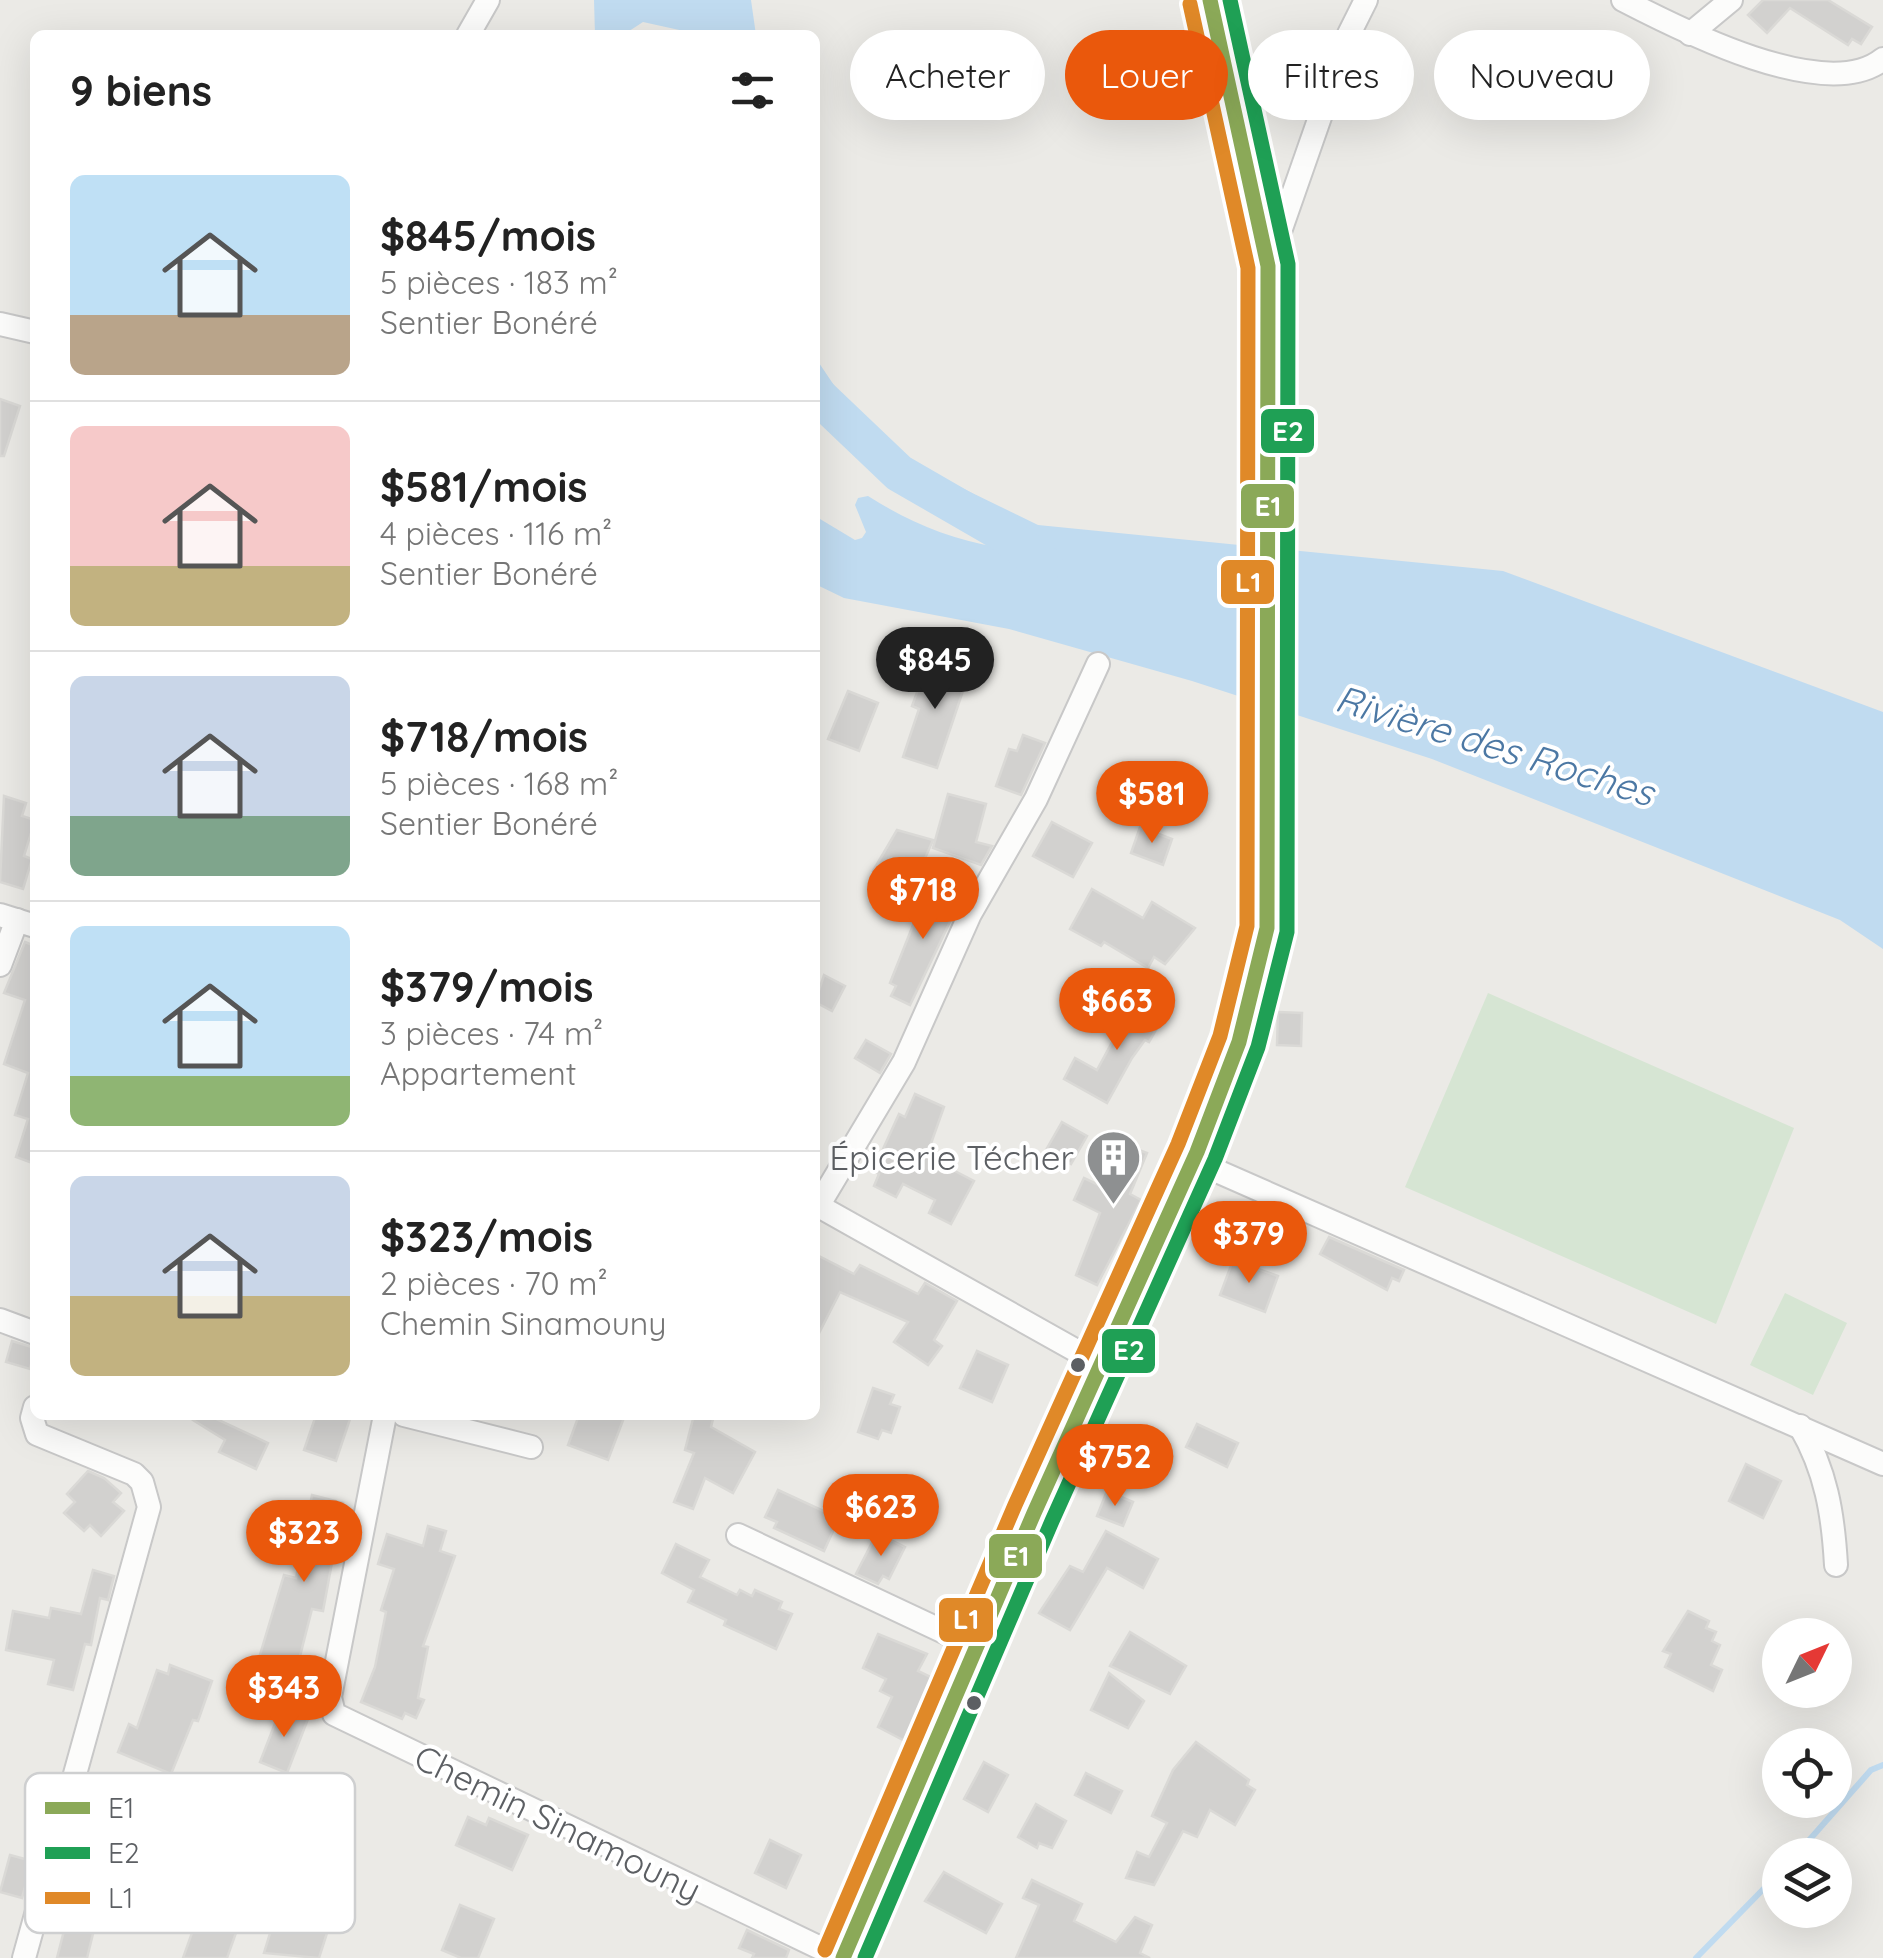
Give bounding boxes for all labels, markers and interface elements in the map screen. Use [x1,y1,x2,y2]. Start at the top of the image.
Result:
chip: Acheter [850,30,1045,120]
chip: Louer [1065,30,1228,120]
chip: Filtres [1248,30,1414,120]
chip: Nouveau [1434,30,1650,120]
icon: filters [725,63,780,118]
text: 9 biens [70,64,212,117]
text: $845/mois [380,209,596,262]
icon: home [150,215,270,335]
text: 5 pièces · 183 m² [380,262,618,302]
text: Sentier Bonéré [380,302,598,342]
line badge: E2 [1259,407,1316,455]
text: E2 [1272,413,1304,448]
text: $581/mois [380,460,588,513]
icon: home [150,466,270,586]
line badge: E1 [1239,482,1296,530]
text: E1 [1255,488,1281,523]
text: 4 pièces · 116 m² [380,513,612,553]
text: Sentier Bonéré [380,553,598,593]
line badge: L1 [1219,558,1276,606]
text: L1 [1235,564,1261,599]
pin: $845 [876,627,994,712]
text: $845 [898,639,972,679]
water label: Rivière des Roches [1330,674,1662,817]
text: $718/mois [380,710,588,763]
icon: home [150,716,270,836]
pin: $581 [1093,761,1211,846]
text: 5 pièces · 168 m² [380,763,618,803]
text: $581 [1118,773,1186,813]
text: Sentier Bonéré [380,803,598,843]
pin: $718 [864,857,982,942]
text: $718 [889,869,957,909]
text: $379/mois [380,960,594,1013]
icon: home [150,966,270,1086]
pin: $663 [1058,968,1176,1053]
text: $663 [1081,980,1153,1020]
text: 3 pièces · 74 m² [380,1013,603,1053]
text: Appartement [380,1053,577,1093]
building icon: Épicerie Técher [1083,1127,1143,1206]
place label: Épicerie Técher [829,1135,1074,1179]
pin: $379 [1190,1201,1308,1286]
text: $323/mois [380,1210,593,1263]
text: $379 [1213,1213,1285,1253]
icon: home [150,1216,270,1336]
text: 2 pièces · 70 m² [380,1263,608,1303]
text: Chemin Sinamouny [380,1303,666,1343]
line badge: E2 [1100,1327,1157,1375]
text: E2 [1113,1332,1145,1367]
unlabelled marker [1068,1355,1088,1375]
pin: $752 [1056,1424,1174,1509]
text: $752 [1078,1436,1152,1476]
pin: $623 [822,1474,940,1559]
text: $623 [845,1486,917,1526]
pin: $323 [245,1500,363,1585]
text: $323 [268,1512,340,1552]
line badge: E1 [987,1532,1044,1580]
text: E1 [1003,1538,1029,1573]
line badge: L1 [937,1596,995,1644]
text: L1 [953,1601,979,1636]
north arrow [1762,1618,1852,1708]
map controls [1762,1618,1852,1928]
pin: $343 [225,1655,343,1740]
text: $343 [248,1667,320,1707]
unlabelled marker [964,1693,984,1713]
button: locate [1762,1728,1852,1818]
street label: Chemin Sinamouny [408,1735,708,1911]
legend [25,1773,355,1933]
text: E1 [108,1790,134,1825]
text: E2 [108,1835,139,1870]
button: layers [1762,1838,1852,1928]
text: L1 [108,1880,133,1915]

